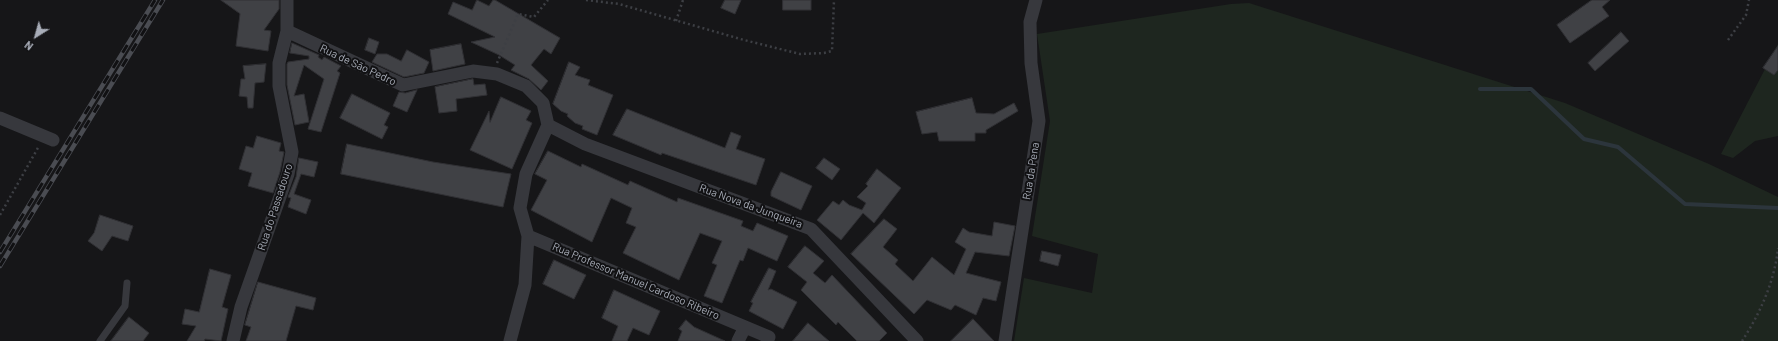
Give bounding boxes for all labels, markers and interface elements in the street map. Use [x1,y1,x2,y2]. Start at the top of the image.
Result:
north arrow [16,16,56,56]
text: N [22,39,35,53]
street label: Rua de São Pedro [318,42,398,88]
street label: Rua da Pena [1020,141,1042,201]
street label: Rua do Passadouro [255,162,295,252]
street label: Rua Nova da Junqueira [698,181,804,231]
street label: Rua Professor Manuel Cardoso Ribeiro [550,240,722,322]

